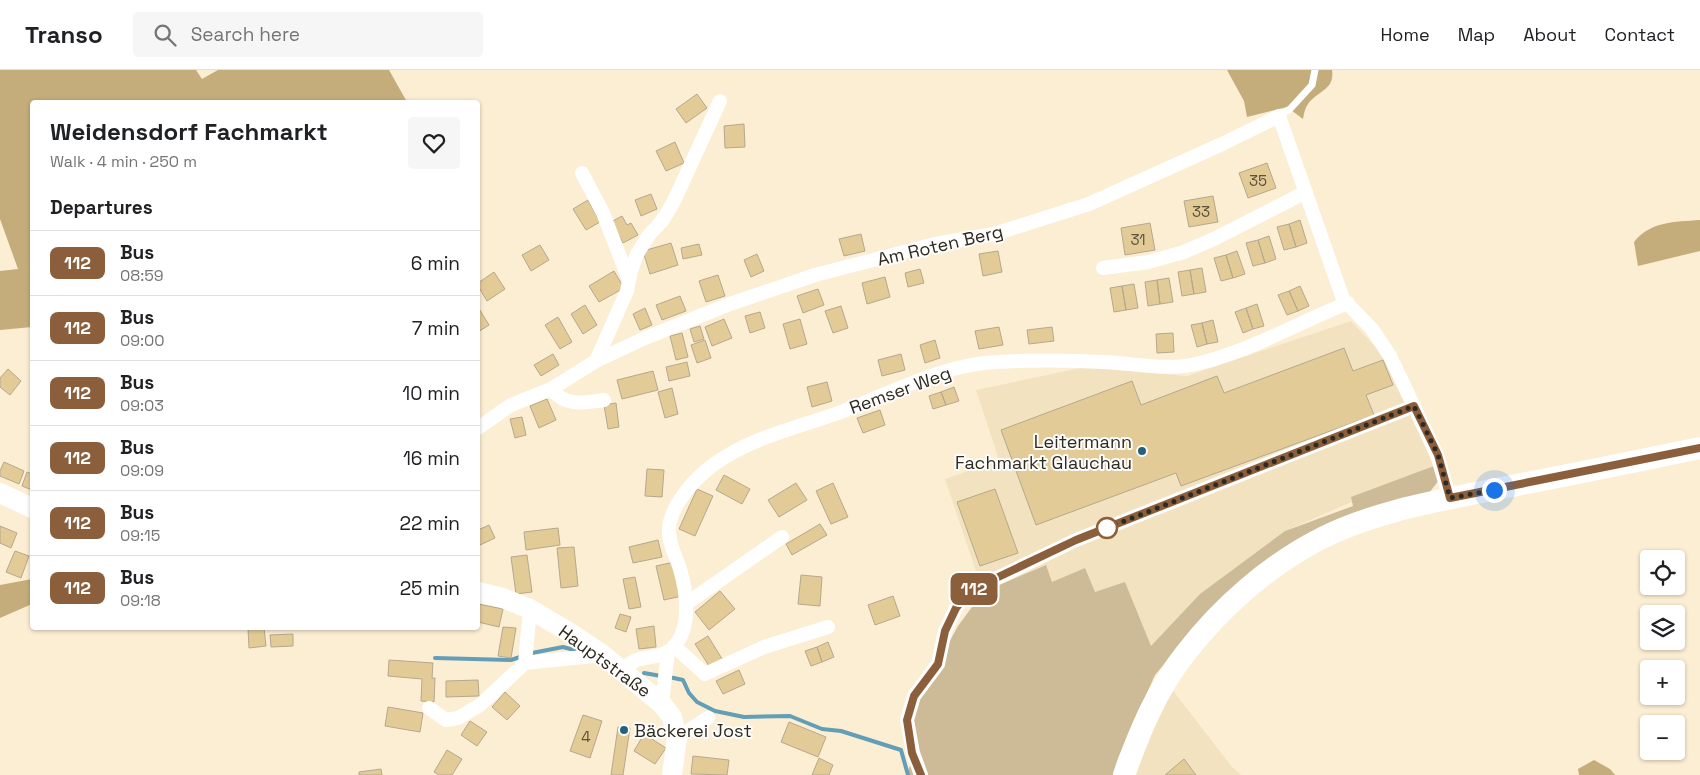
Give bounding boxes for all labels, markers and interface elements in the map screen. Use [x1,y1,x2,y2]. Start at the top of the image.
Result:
search box [133,12,483,57]
text: Transo [25,19,103,50]
icon: search [151,21,179,49]
text: Search here [191,22,300,47]
text: Home [1381,23,1430,46]
text: Map [1458,23,1495,46]
text: About [1523,23,1577,46]
text: Contact [1605,23,1675,46]
text: Weidensdorf Fachmarkt [50,116,328,147]
button: heart [408,117,460,169]
text: Walk · 4 min · 250 m [50,151,197,172]
house number: 35 [1249,171,1267,190]
text: Departures [50,195,153,220]
house number: 33 [1192,202,1210,221]
street label: Am Roten Berg [875,219,1005,271]
house number: 31 [1130,230,1146,249]
text: Bus [120,240,154,265]
text: 112 [64,251,91,274]
text: 6 min [411,251,460,276]
text: 08:59 [120,265,164,286]
text: Bus [120,305,154,330]
text: 112 [64,316,91,339]
text: 7 min [412,316,460,341]
text: 09:00 [120,330,165,351]
street label: Remser Weg [846,361,954,419]
text: Bus [120,370,154,395]
text: 112 [64,381,91,404]
text: 10 min [402,381,460,406]
text: 09:03 [120,395,164,416]
place label: Leitermann Fachmarkt Glauchau [955,430,1132,474]
text: Bus [120,435,154,460]
marker: Leitermann Fachmarkt Glauchau [1136,445,1148,457]
text: 112 [64,446,91,469]
text: 16 min [403,446,460,471]
text: 09:09 [120,460,164,481]
your location [1482,478,1507,503]
text: Bus [120,500,154,525]
text: 112 [64,511,91,534]
text: 22 min [400,511,460,536]
unlabelled marker [1096,517,1118,539]
text: 09:15 [120,525,160,546]
map controls [1640,550,1685,760]
button: locate [1640,550,1685,595]
text: Bus [120,565,154,590]
line badge: 112 [945,573,1003,605]
text: 112 [64,576,91,599]
text: 25 min [400,576,460,601]
text: 112 [961,577,987,600]
text: 09:18 [120,590,161,611]
button: layers [1640,605,1685,650]
street label: Hauptstraße [554,620,656,702]
button: + [1640,660,1685,705]
button: − [1640,715,1685,760]
place label: Bäckerei Jost [634,719,752,742]
marker: Bäckerei Jost [618,724,630,736]
house number: 4 [581,727,591,746]

